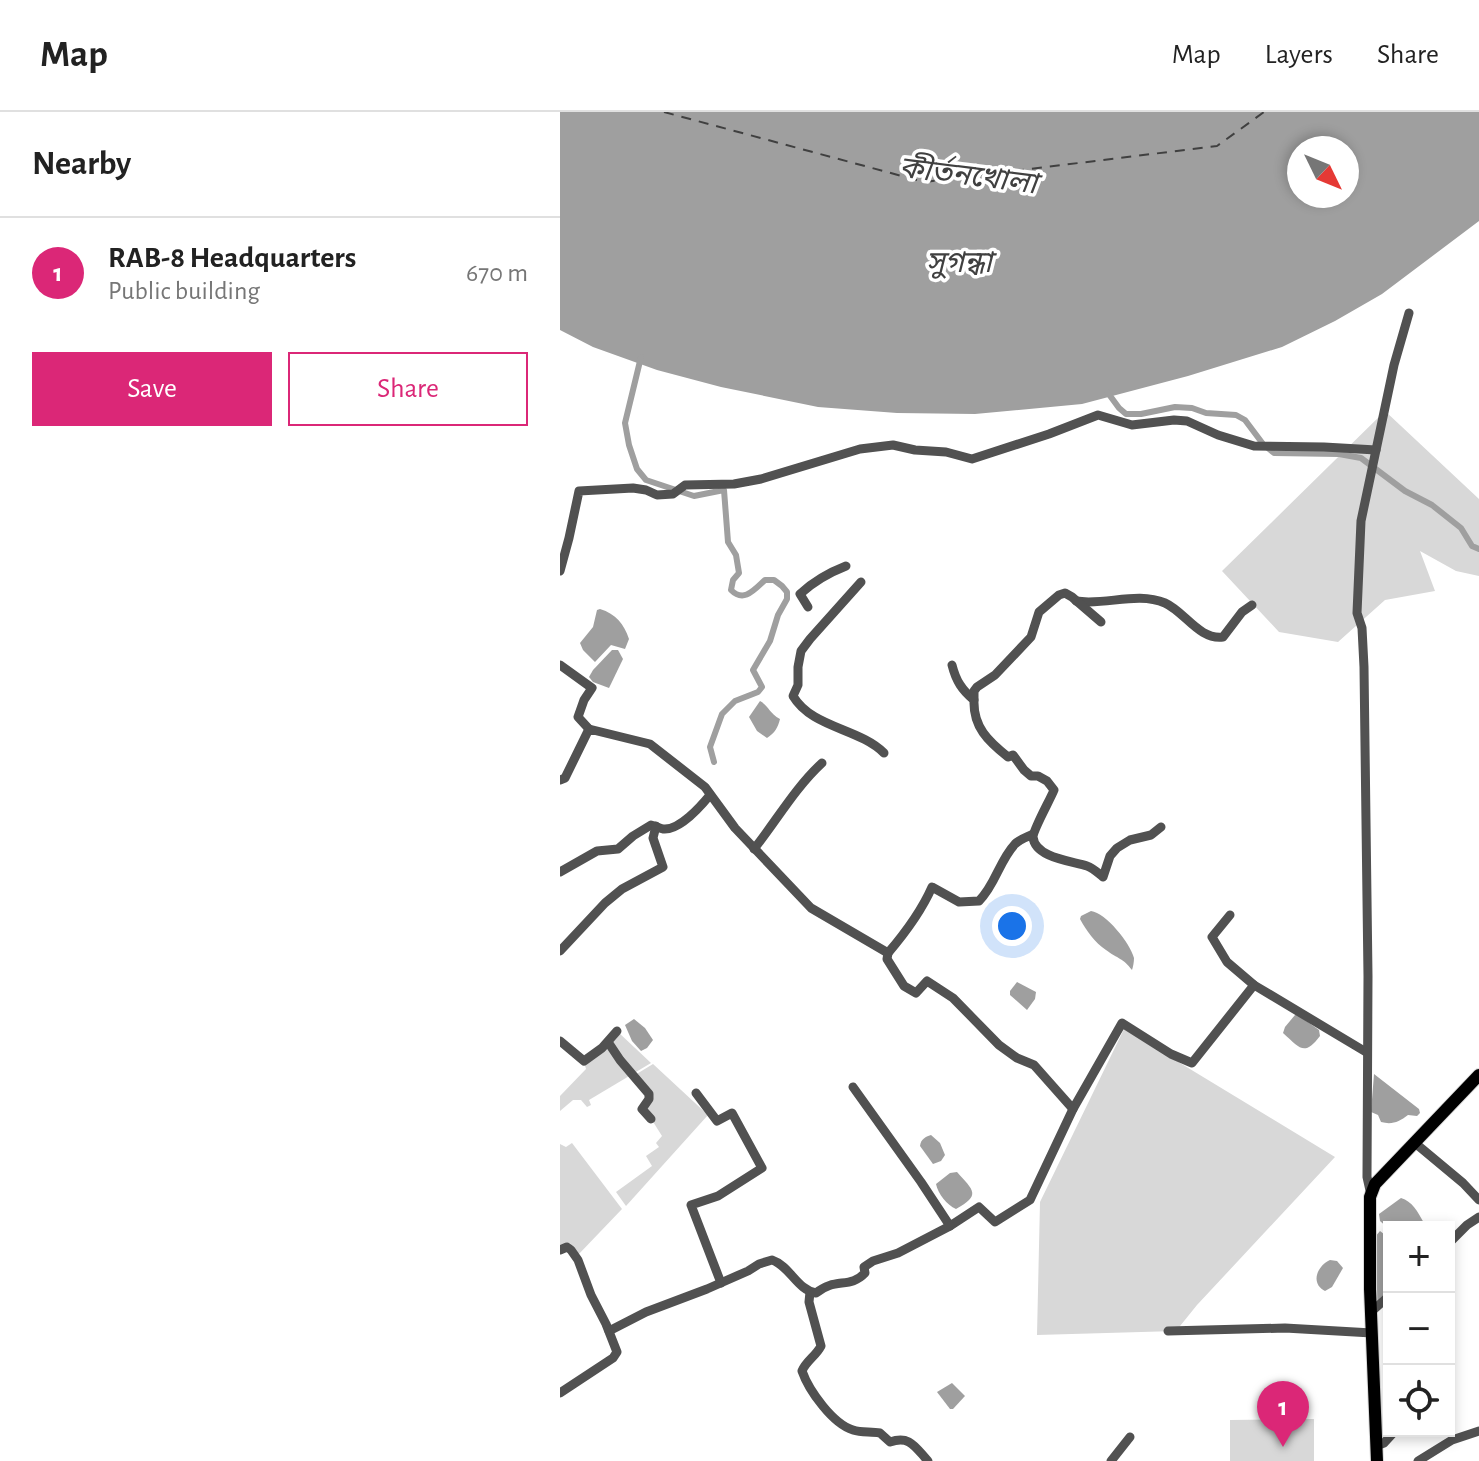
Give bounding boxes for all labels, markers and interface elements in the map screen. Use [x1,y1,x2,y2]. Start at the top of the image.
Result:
text: Map [40,36,108,74]
text: Map [1172,41,1221,69]
text: Layers [1265,41,1333,69]
text: Share [1377,41,1439,69]
north arrow [1287,136,1359,208]
text: Nearby [32,147,131,181]
water label: কীর্তনখোলা [897,149,1044,200]
text: RAB-8 Headquarters [108,243,356,273]
water label: সুগন্ধা [926,248,997,279]
text: 1 [53,260,63,286]
text: 670 m [466,260,528,286]
text: Public building [108,278,260,304]
button: Save [32,352,272,426]
button: Share [288,352,528,426]
your location [992,906,1032,946]
map controls [1383,1221,1455,1437]
button: + [1383,1221,1455,1293]
button: − [1383,1293,1455,1365]
button: locate [1383,1365,1455,1437]
pin: 1 [1257,1381,1309,1447]

